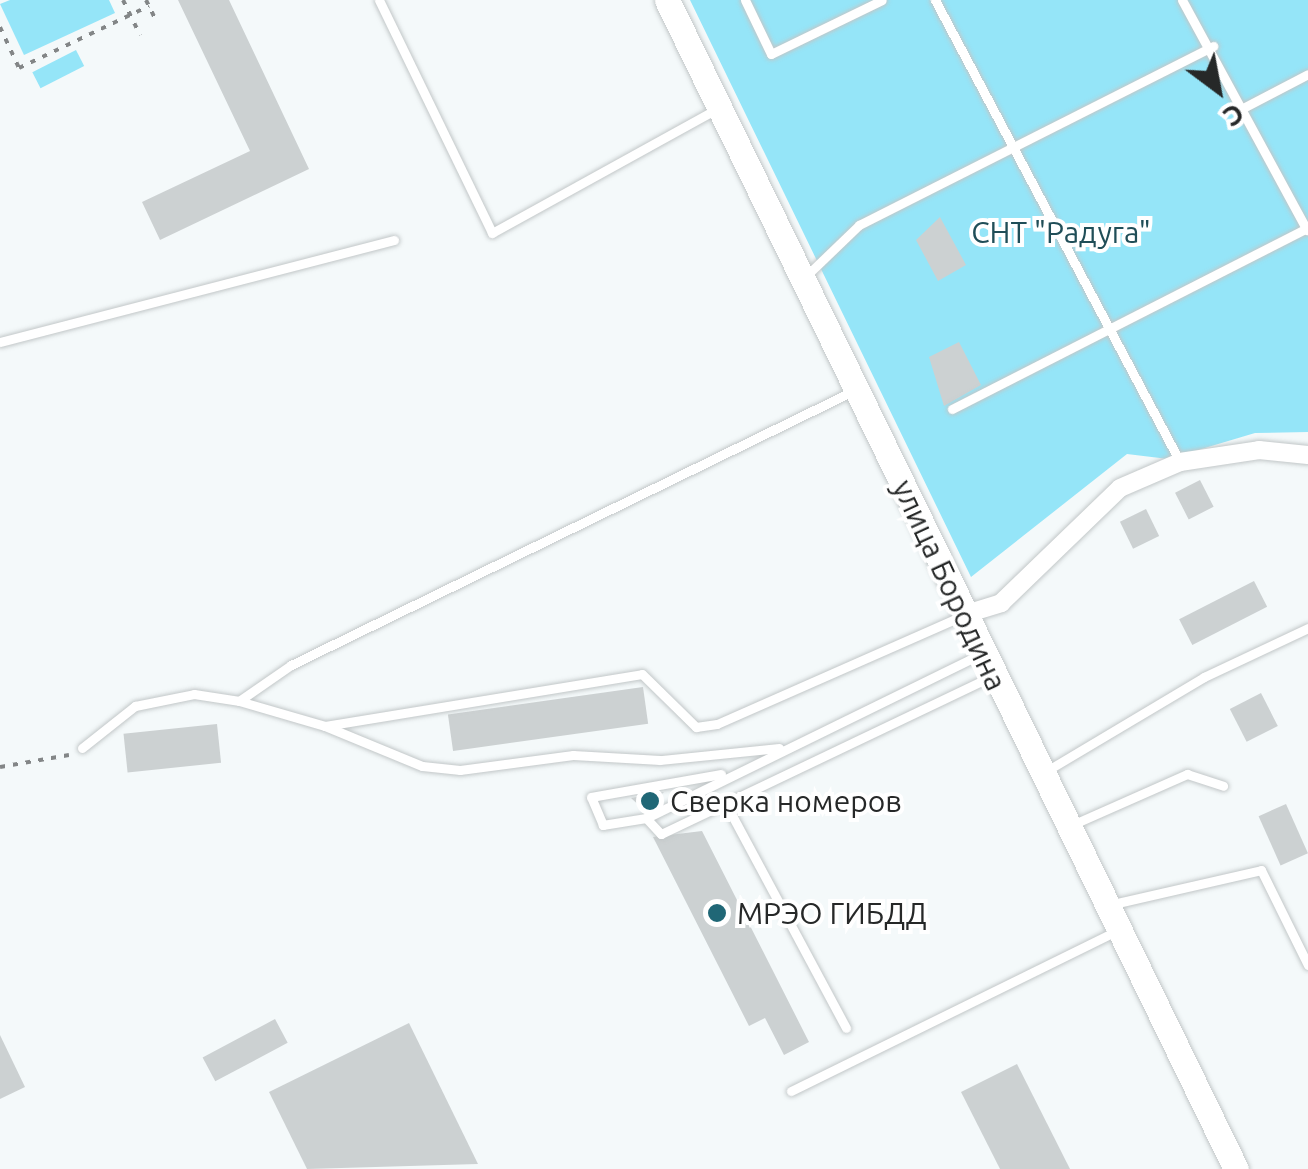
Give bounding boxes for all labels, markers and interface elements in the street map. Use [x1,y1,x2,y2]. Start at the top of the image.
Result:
north arrow [1168,40,1268,140]
text: С [1218,98,1250,134]
park label: СНТ "Радуга" [971,214,1151,250]
street label: улица Бородина [885,474,1015,696]
place label: Сверка номеров [670,783,902,819]
marker: Сверка номеров [639,790,661,812]
place label: МРЭО ГИБДД [737,895,927,931]
marker: МРЭО ГИБДД [706,902,728,924]

